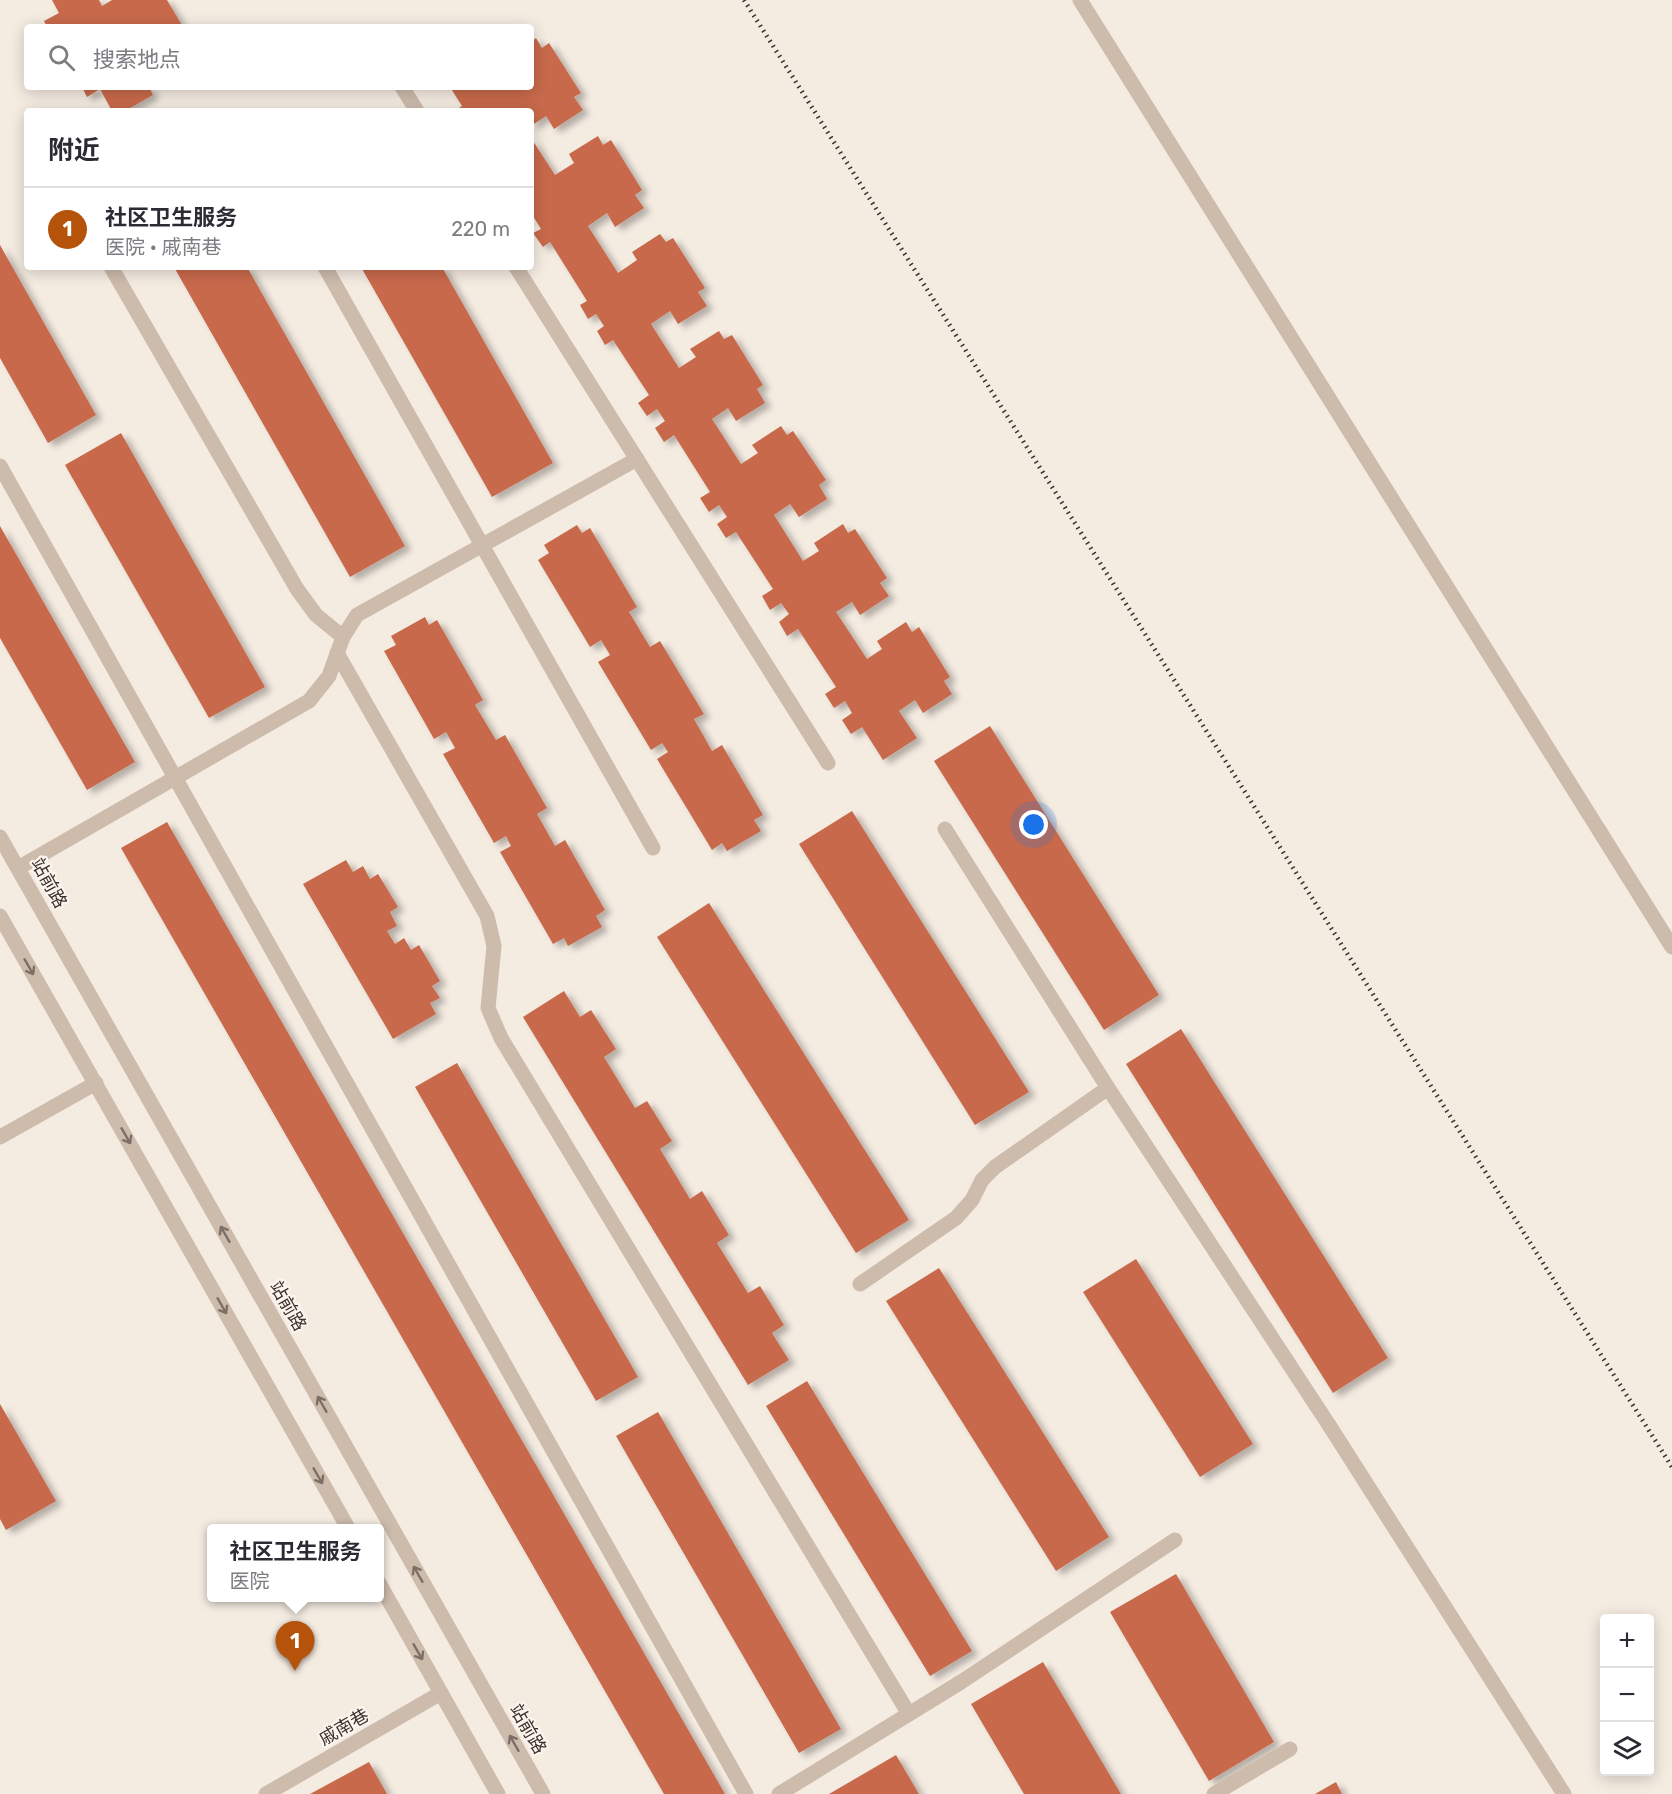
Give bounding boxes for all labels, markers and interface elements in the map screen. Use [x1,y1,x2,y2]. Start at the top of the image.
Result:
search box [24,24,534,90]
icon: search [45,41,78,74]
text: 搜索地点 [93,46,181,73]
text: 附近 [48,135,100,166]
text: 社区卫生服务 [105,204,237,231]
text: 1 [63,217,72,241]
text: 220 m [451,217,510,241]
text: 医院 · 戚南巷 [105,235,221,259]
your location [1019,810,1048,839]
street label: 站前路 [26,854,72,912]
one-way arrow [23,958,35,975]
one-way arrow [120,1127,132,1144]
one-way arrow [219,1226,231,1243]
street label: 站前路 [265,1277,311,1335]
one-way arrow [216,1297,228,1314]
one-way arrow [315,1396,327,1413]
one-way arrow [313,1466,324,1484]
popup [207,1524,384,1602]
text: 社区卫生服务 [229,1538,362,1565]
one-way arrow [412,1565,423,1583]
text: 医院 [229,1569,269,1593]
map controls [1600,1614,1654,1776]
button: + [1600,1614,1654,1668]
pin: 1 [276,1622,314,1671]
one-way arrow [413,1643,424,1661]
button: − [1600,1668,1654,1722]
street label: 站前路 [505,1700,551,1758]
street label: 戚南巷 [315,1704,373,1750]
button: layers [1600,1722,1654,1776]
one-way arrow [508,1735,520,1752]

